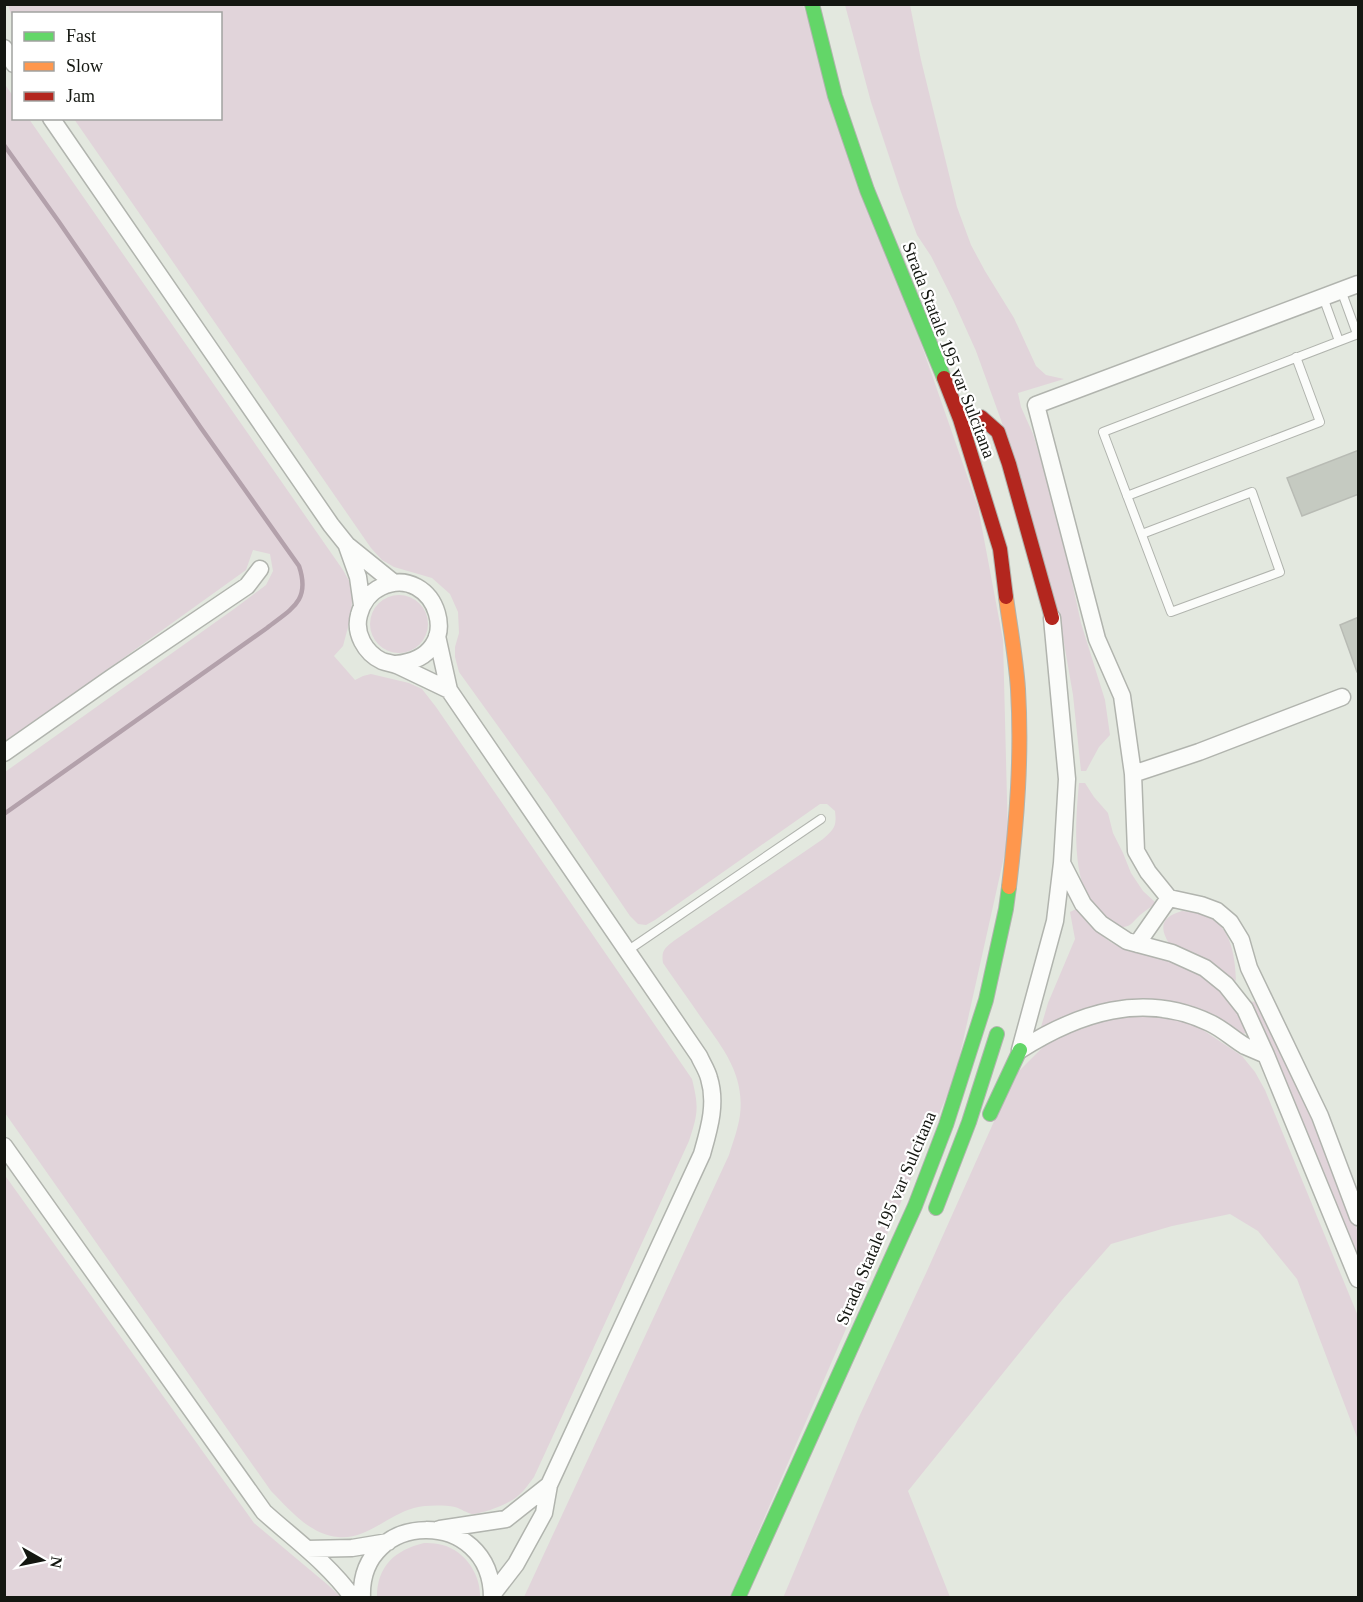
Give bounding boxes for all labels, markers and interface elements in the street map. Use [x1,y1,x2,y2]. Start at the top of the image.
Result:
legend [12,12,222,120]
text: Fast [66,26,96,46]
text: Slow [66,56,103,76]
text: Jam [66,86,95,106]
street label: Strada Statale 195 var Sulcitana [898,239,1000,461]
street label: Strada Statale 195 var Sulcitana [832,1108,940,1328]
north arrow [12,1530,72,1590]
text: N [47,1555,66,1570]

